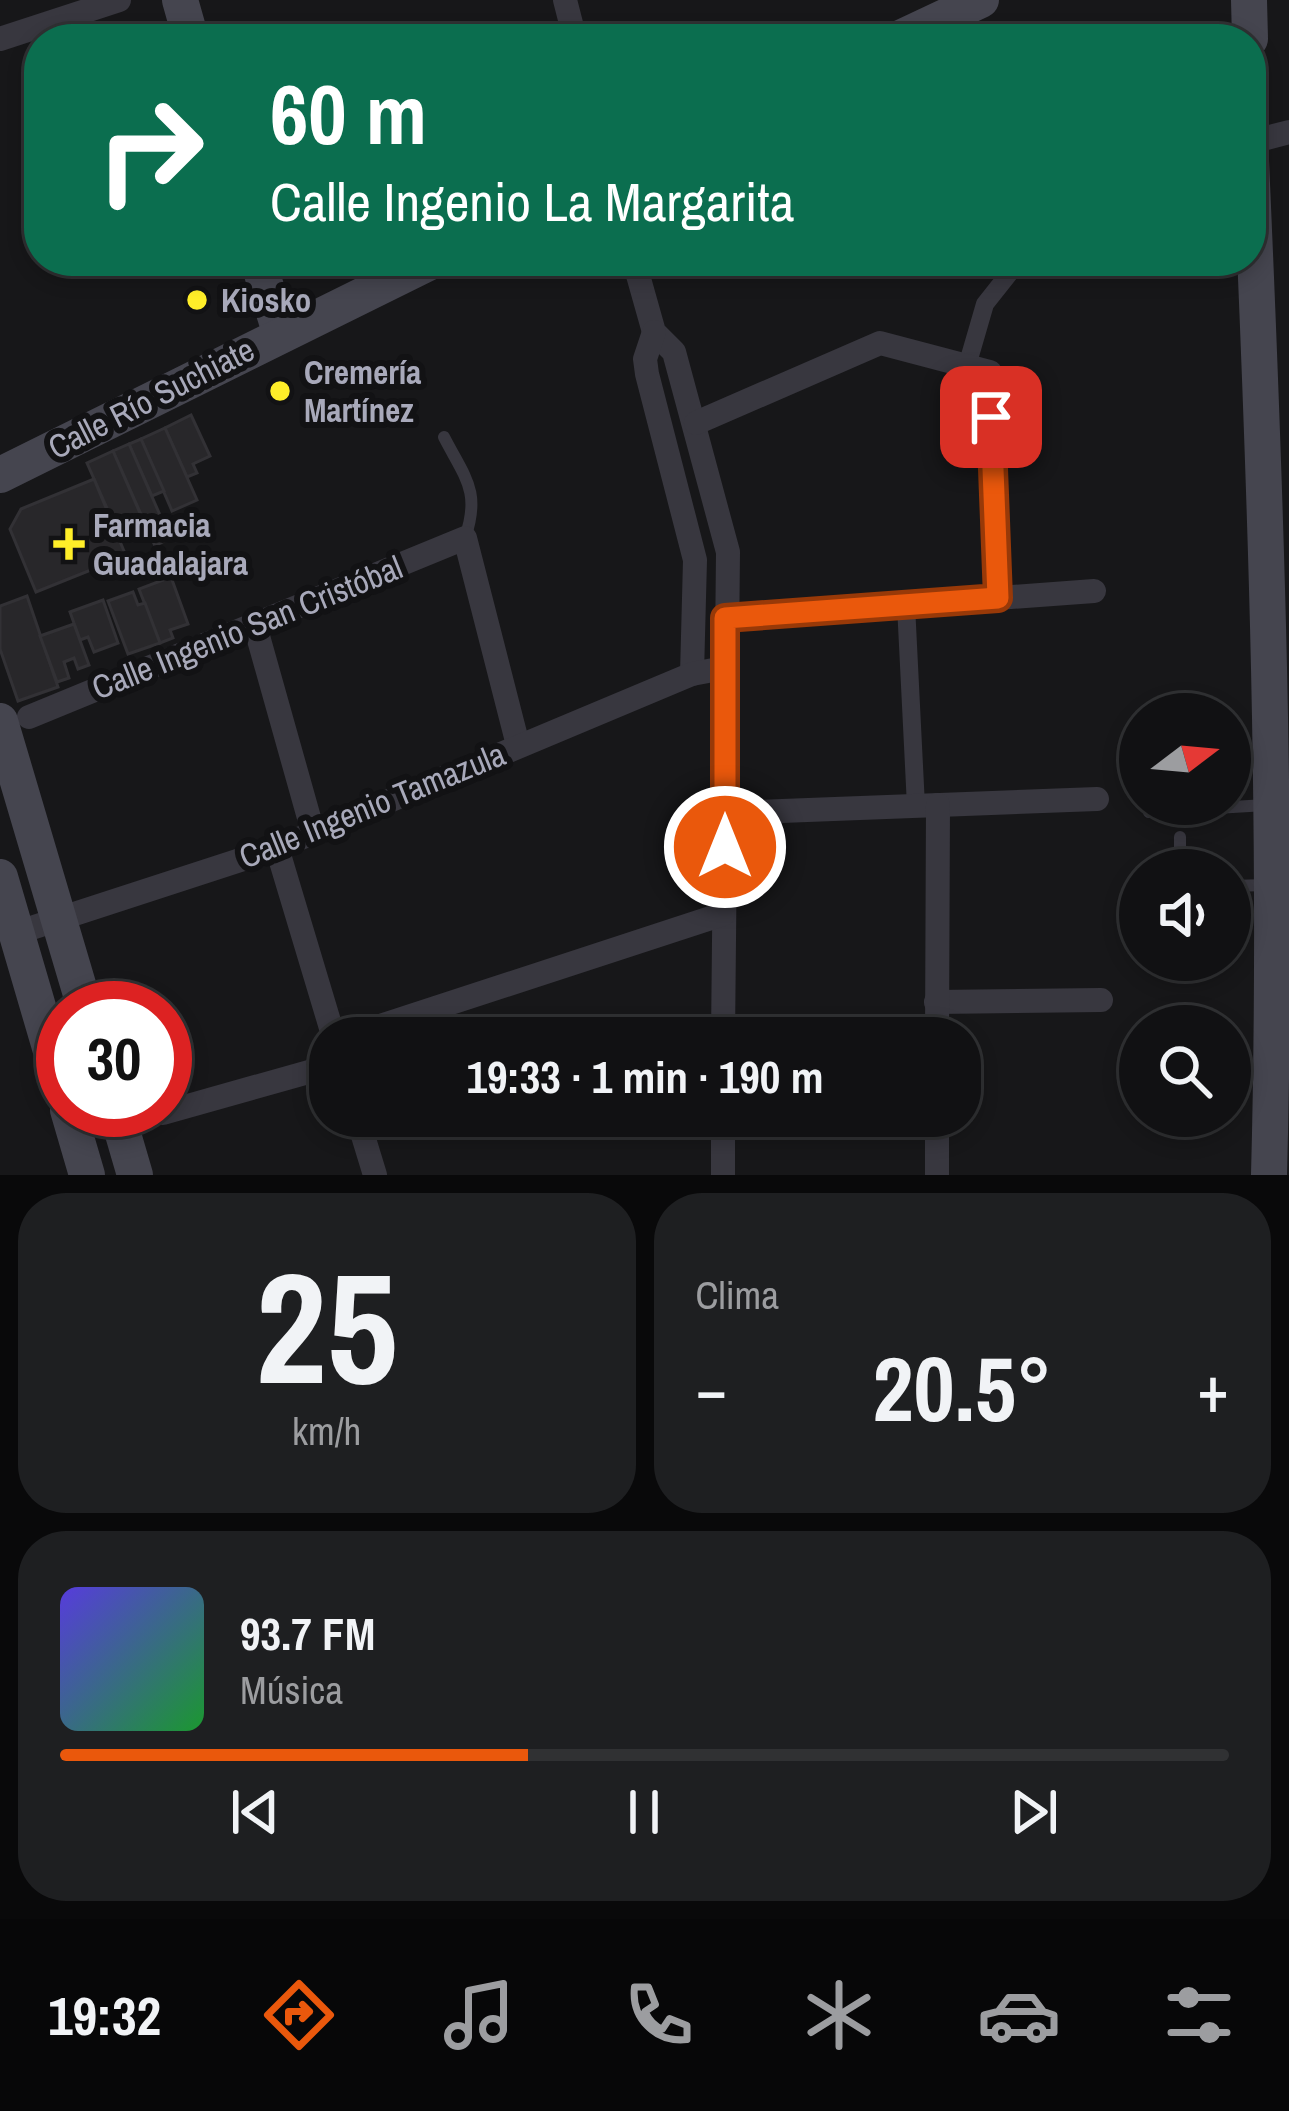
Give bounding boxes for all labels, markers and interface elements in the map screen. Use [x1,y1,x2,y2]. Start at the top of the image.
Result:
text: 60 m [270,57,427,170]
icon: right [72,72,228,228]
text: Calle Ingenio La Margarita [270,165,794,238]
place label: Kiosko [221,278,311,322]
marker: Kiosko [184,287,210,313]
street label: Calle Río Suchiate [40,327,262,469]
place label: Cremería Martínez [304,350,421,432]
pin [940,366,1042,468]
marker: Cremería Martínez [267,378,293,404]
icon: arrive [958,384,1024,450]
place label: Farmacia Guadalajara [93,503,248,585]
marker: Farmacia Guadalajara [56,531,82,557]
street label: Calle Ingenio San Cristóbal [85,545,409,709]
north arrow [1119,693,1251,825]
map controls [1119,693,1251,1137]
street label: Calle Ingenio Tamazula [233,732,511,878]
position arrow [662,784,788,910]
button: sound [1119,849,1251,981]
speed limit sign: 30 [36,981,192,1137]
button: search [1119,1005,1251,1137]
text: 19:33 · 1 min · 190 m [467,1046,823,1107]
text: 25 [256,1222,398,1432]
text: Clima [696,1269,779,1321]
text: 20.5° [872,1328,1052,1449]
text: − [696,1344,727,1433]
text: + [1197,1344,1229,1433]
text: km/h [292,1405,361,1457]
text: 93.7 FM [240,1603,375,1664]
text: Música [240,1664,343,1716]
icon: previous [222,1779,288,1845]
icon: pause [611,1779,677,1845]
icon: next [1001,1779,1067,1845]
icon: directions [257,1973,341,2057]
icon: music [437,1973,521,2057]
icon: phone [617,1973,701,2057]
icon: climate [797,1973,881,2057]
icon: car [977,1973,1061,2057]
icon: filters [1157,1973,1241,2057]
text: 19:32 [48,1979,161,2052]

